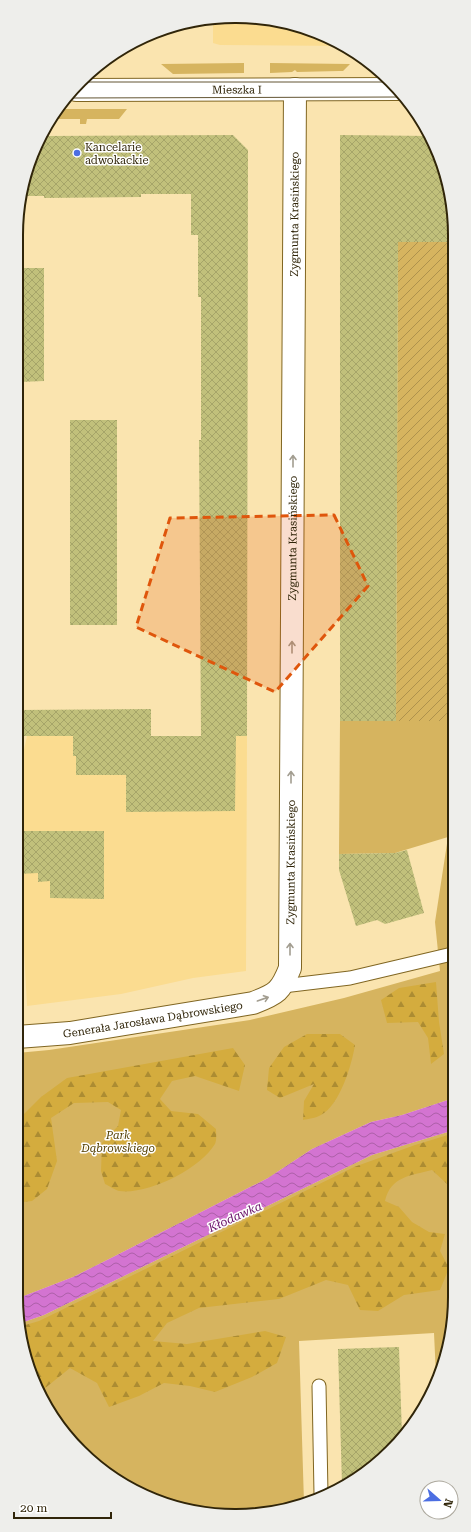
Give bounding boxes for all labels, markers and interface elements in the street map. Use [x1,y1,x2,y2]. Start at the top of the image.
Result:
street label: Mieszka I [212,83,262,96]
place label: Kancelarie adwokackie [85,141,149,167]
marker: Kancelarie adwokackie [72,148,82,158]
street label: Zygmunta Krasińskiego [287,151,301,277]
one-way arrow [289,455,297,468]
street label: Zygmunta Krasińskiego [286,475,299,601]
one-way arrow [288,641,296,654]
one-way arrow [287,771,295,784]
street label: Zygmunta Krasińskiego [284,799,297,925]
one-way arrow [286,943,294,956]
one-way arrow [256,995,268,1003]
street label: Generała Jarosława Dąbrowskiego [62,998,244,1040]
park label: Park Dąbrowskiego [80,1129,155,1155]
water label: Kłodawka [205,1199,264,1235]
north arrow [419,1480,459,1520]
scale bar [14,1494,111,1520]
text: N [440,1497,455,1510]
text: 20 m [20,1501,47,1515]

